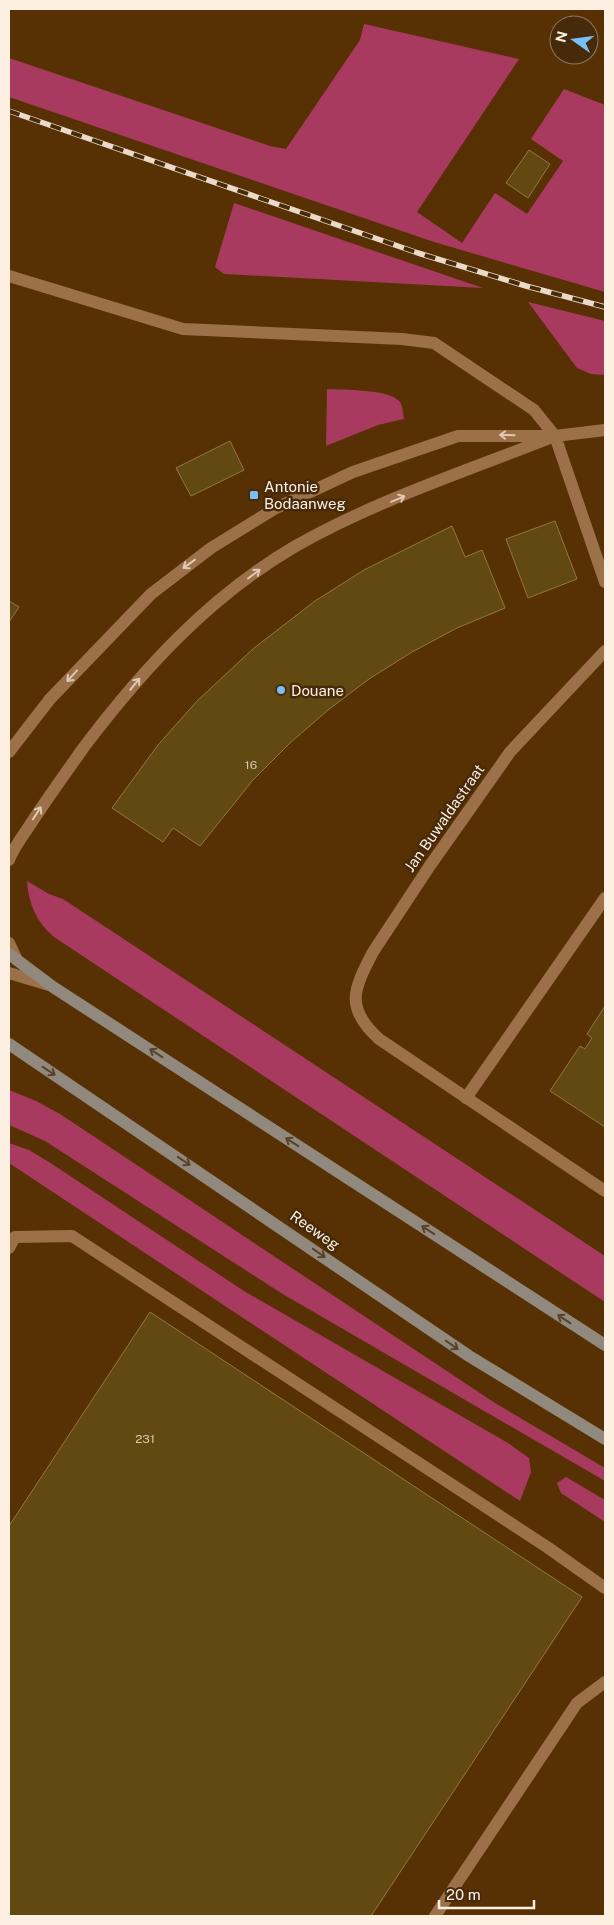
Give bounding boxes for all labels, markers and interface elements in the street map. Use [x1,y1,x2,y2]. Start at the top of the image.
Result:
north arrow [549,15,599,65]
text: N [552,30,570,44]
one-way arrow [499,431,515,440]
place label: Antonie Bodaanweg [264,478,346,512]
marker: Antonie Bodaanweg [248,489,260,501]
one-way arrow [390,493,405,503]
one-way arrow [183,558,196,569]
one-way arrow [247,569,261,579]
one-way arrow [66,669,78,682]
one-way arrow [129,677,140,690]
place label: Douane [291,682,344,699]
marker: Douane [275,684,287,696]
house number: 16 [245,758,257,772]
street label: Jan Buwaldastraat [401,761,488,875]
one-way arrow [33,807,43,821]
one-way arrow [149,1048,163,1058]
one-way arrow [42,1066,56,1076]
one-way arrow [285,1136,299,1147]
one-way arrow [177,1156,191,1167]
street label: Reeweg [287,1207,343,1253]
one-way arrow [421,1225,435,1236]
one-way arrow [311,1248,325,1258]
one-way arrow [558,1314,572,1324]
one-way arrow [445,1340,459,1350]
house number: 231 [135,1432,155,1446]
scale bar [439,1878,534,1910]
text: 20 m [446,1886,481,1903]

